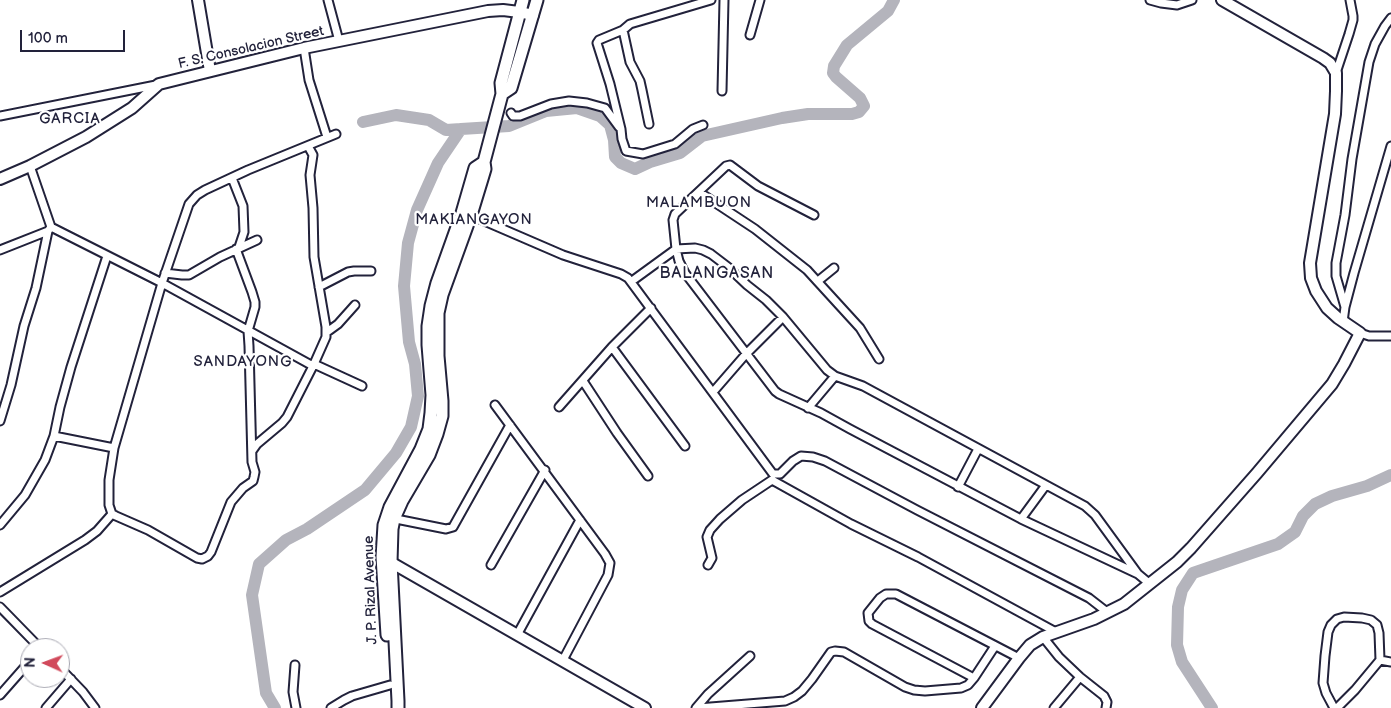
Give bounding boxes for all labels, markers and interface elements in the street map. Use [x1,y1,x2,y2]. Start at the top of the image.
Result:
scale bar [22,20,128,52]
street label: F. S. Consolacion Street [177,23,325,73]
text: 100 m [28,29,68,48]
district label: GARCIA [39,110,101,128]
district label: MALAMBUON [645,194,753,212]
district label: MAKIANGAYON [414,211,534,229]
district label: BALANGASAN [658,264,776,284]
district label: SANDAYONG [192,353,294,371]
street label: J. P. Rizal Avenue [361,535,381,645]
north arrow [20,638,70,688]
text: N [22,657,39,668]

